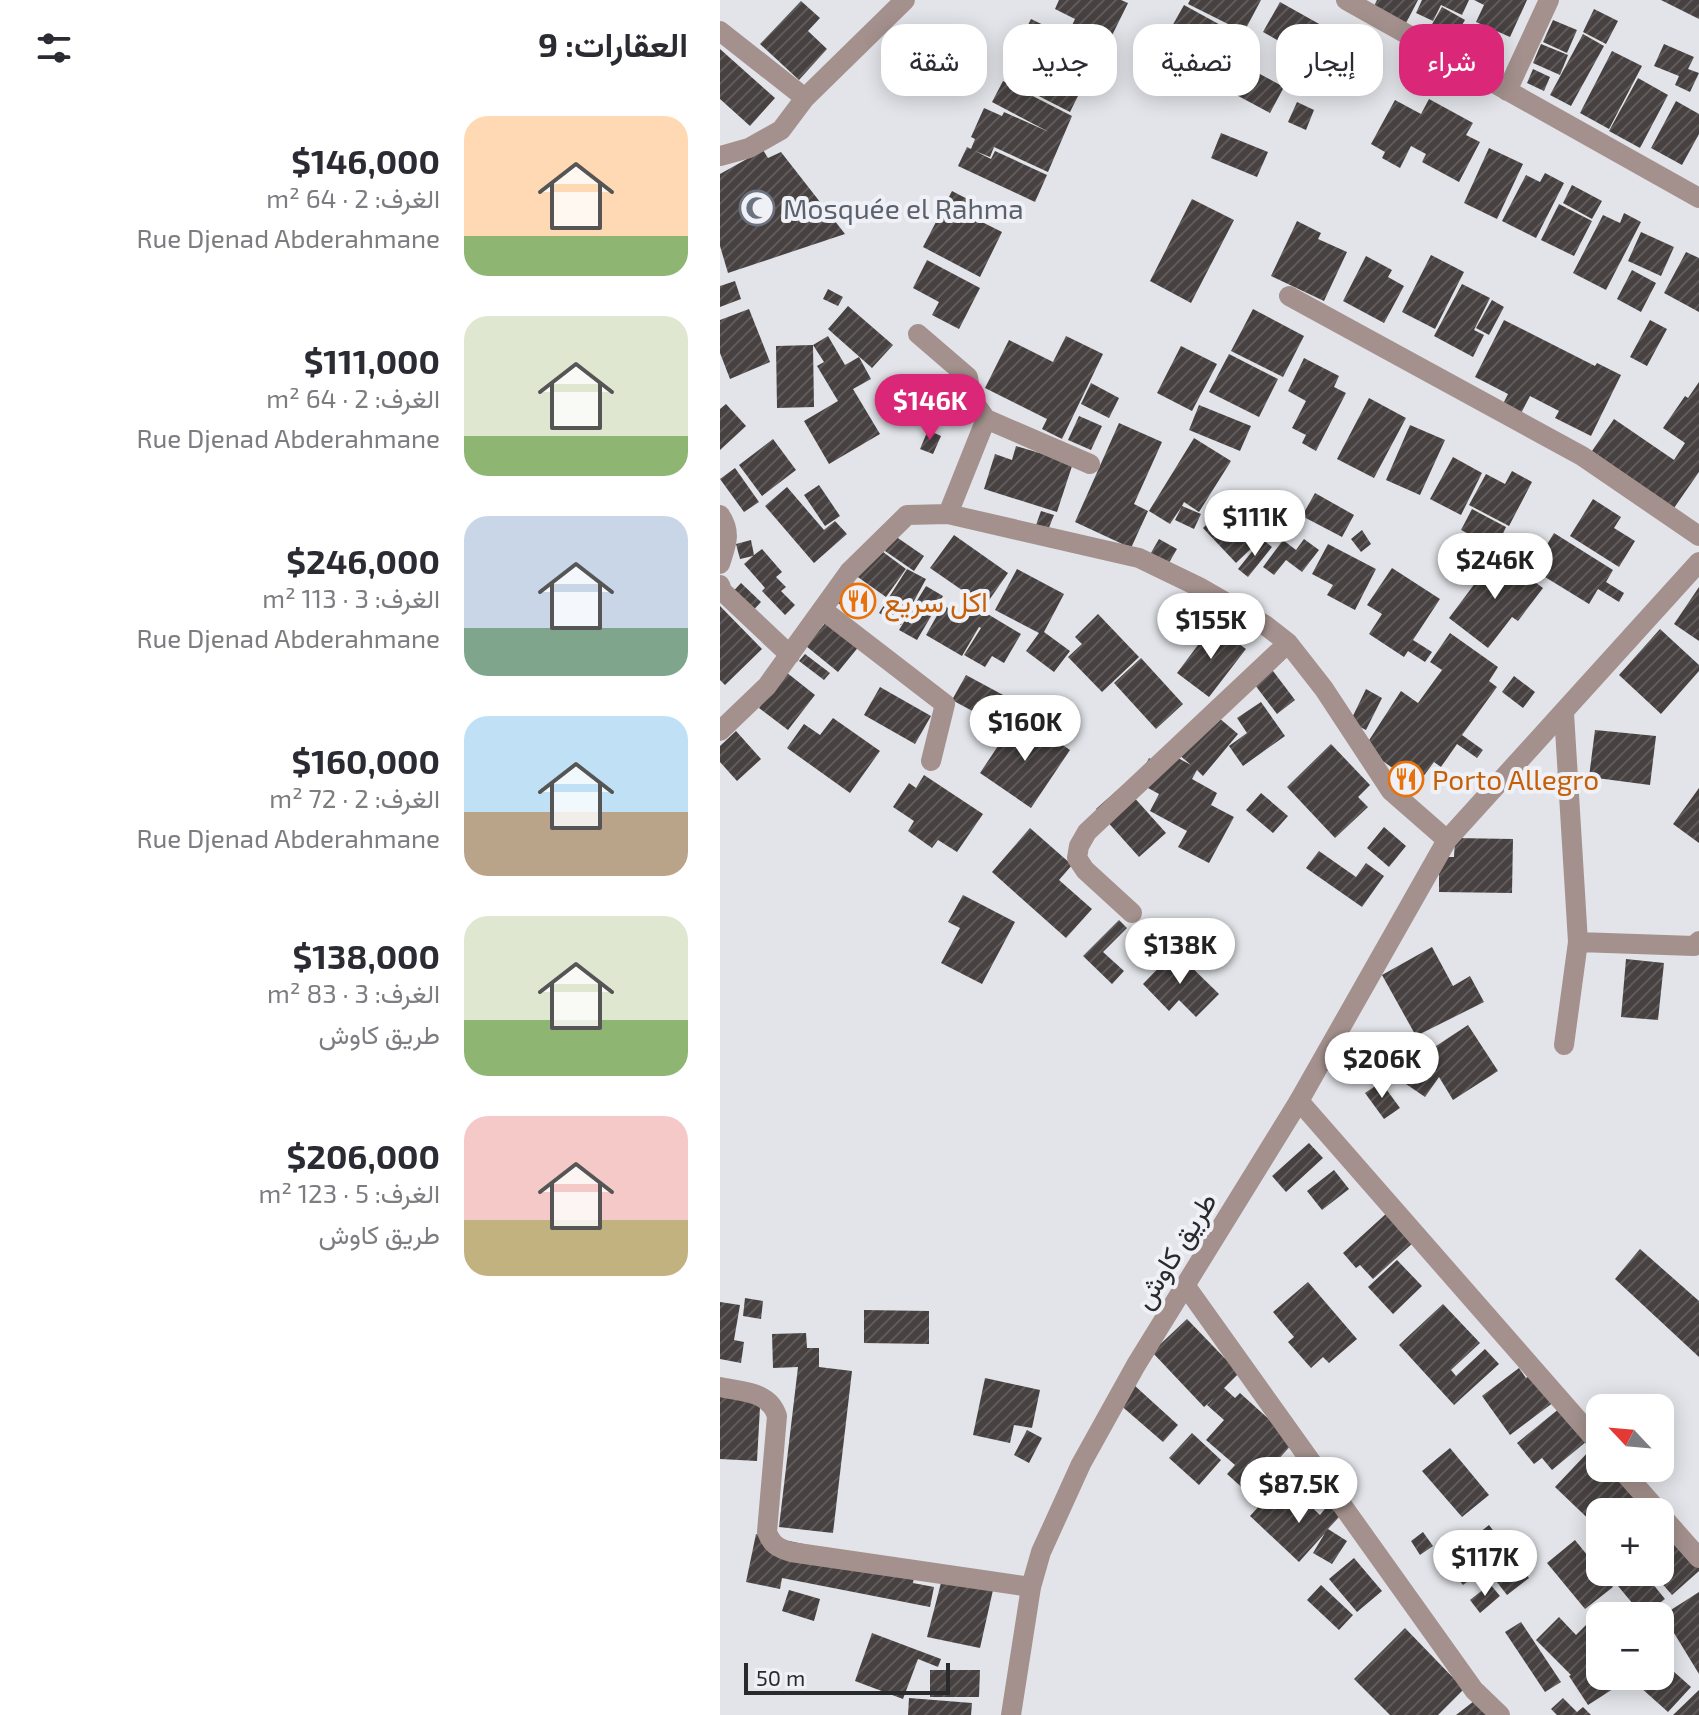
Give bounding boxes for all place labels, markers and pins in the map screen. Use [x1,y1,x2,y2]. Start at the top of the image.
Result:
mosque icon: Mosquée el Rahma [738,189,776,227]
place label: Mosquée el Rahma [783,191,1024,225]
pin: $146K [874,374,986,442]
pin: $111K [1199,490,1311,558]
pin: $246K [1439,533,1551,601]
restaurant icon: اكل سريع [839,582,877,620]
place label: اكل سريع [884,584,988,622]
pin: $155K [1155,593,1267,661]
pin: $160K [969,695,1081,763]
restaurant icon: Porto Allegro [1387,760,1425,798]
place label: Porto Allegro [1432,762,1599,796]
pin: $138K [1124,918,1236,986]
pin: $206K [1326,1032,1438,1100]
pin: $87.5K [1234,1457,1364,1525]
pin: $117K [1429,1530,1541,1598]

